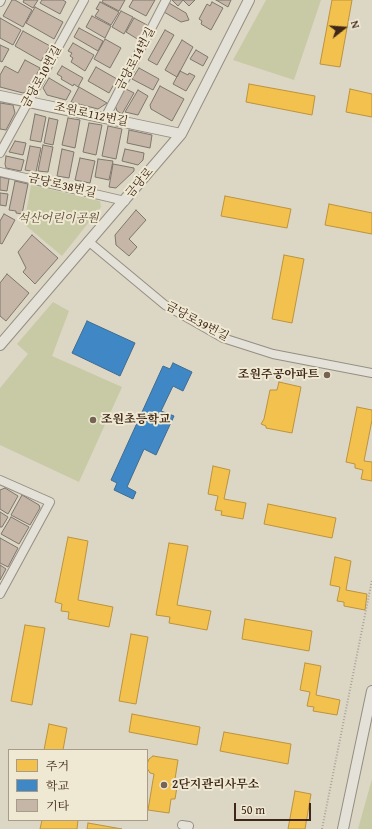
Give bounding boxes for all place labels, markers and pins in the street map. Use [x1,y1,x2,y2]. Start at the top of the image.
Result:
place label: 조원주공아파트 [238,368,319,382]
marker: 조원주공아파트 [322,370,332,380]
place label: 조원초등학교 [101,413,171,427]
marker: 조원초등학교 [88,415,98,425]
place label: 2단지관리사무소 [172,778,259,792]
marker: 2단지관리사무소 [159,780,169,790]

